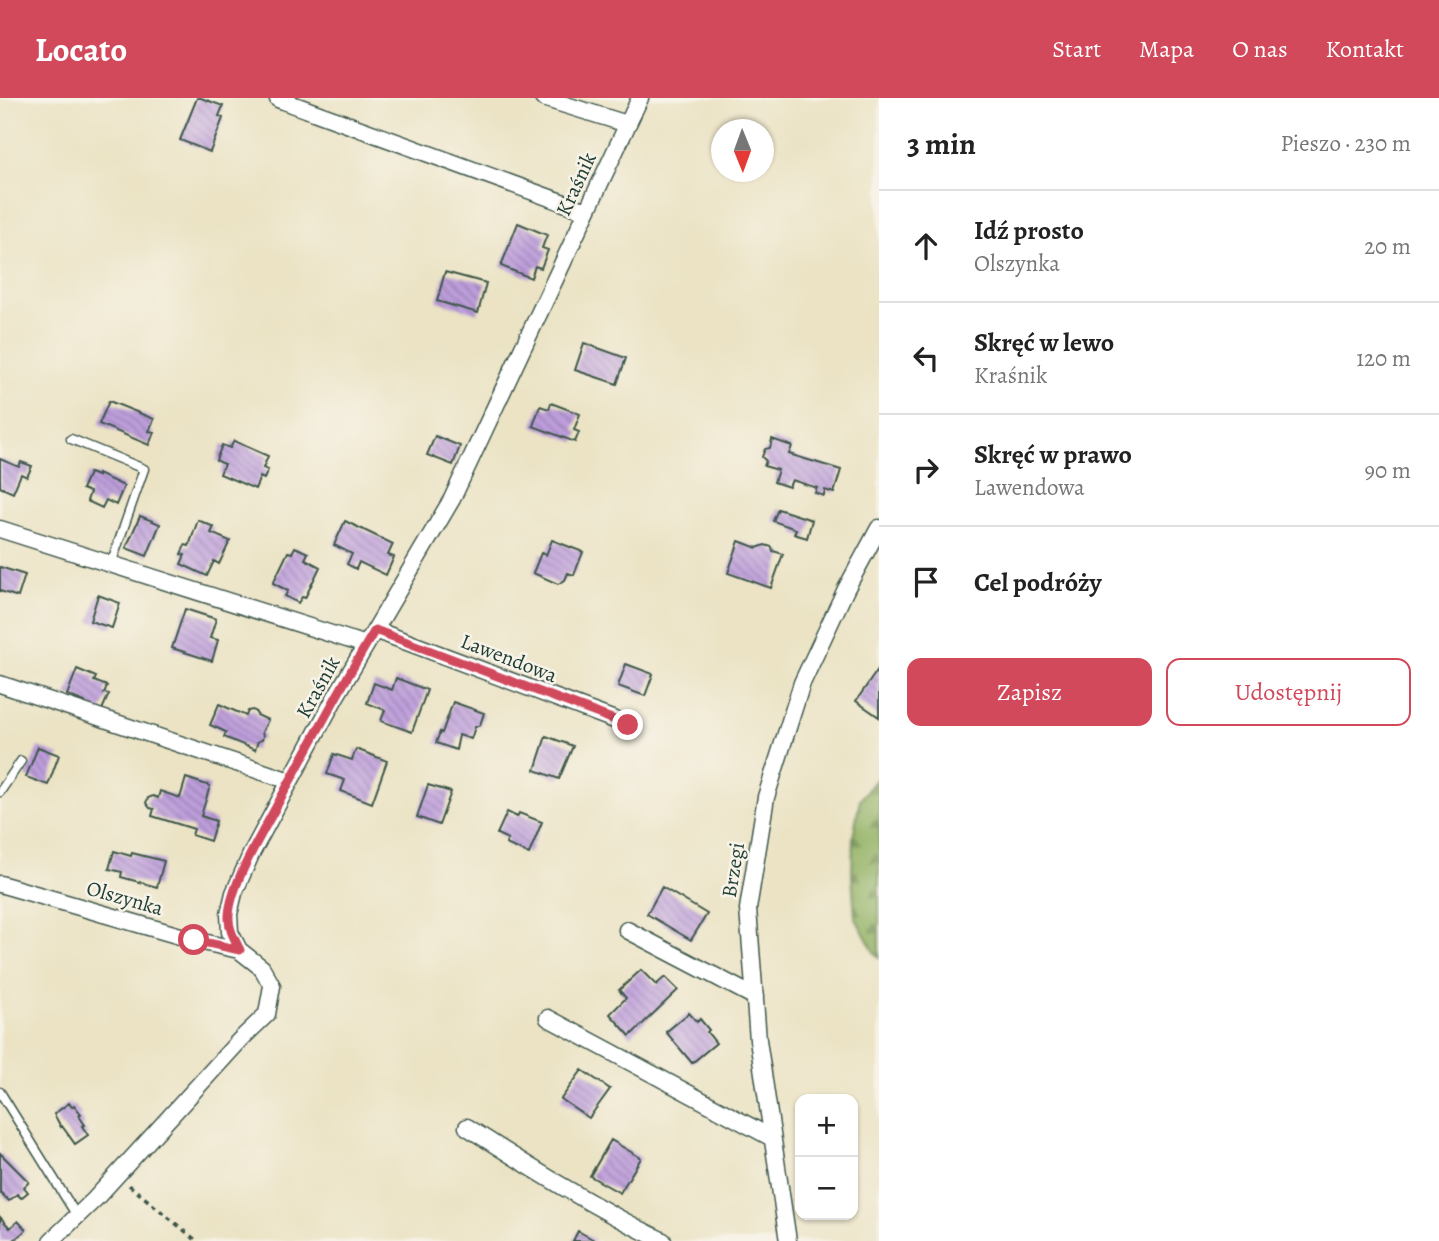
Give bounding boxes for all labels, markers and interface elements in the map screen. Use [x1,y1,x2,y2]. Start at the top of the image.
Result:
text: Locato [35,27,127,72]
text: Start [1052,33,1101,65]
text: Mapa [1139,33,1194,65]
text: O nas [1232,33,1288,65]
text: Kontakt [1326,33,1404,65]
north arrow [711,119,774,182]
text: 3 min [907,124,976,164]
text: Pieszo · 230 m [1280,128,1411,159]
street label: Kraśnik [549,147,603,220]
text: Idź prosto [974,213,1084,248]
icon: ahead [907,227,945,265]
text: 20 m [1364,231,1411,262]
text: Olszynka [974,248,1060,279]
text: Skręć w lewo [974,325,1114,360]
icon: left [907,339,945,377]
text: 120 m [1356,343,1411,374]
text: Kraśnik [974,360,1048,391]
text: Skręć w prawo [974,437,1132,472]
icon: right [907,451,945,489]
text: 90 m [1365,455,1411,486]
text: Lawendowa [974,472,1085,503]
icon: arrive [907,563,945,601]
text: Cel podróży [974,565,1102,600]
street label: Lawendowa [457,627,561,689]
street label: Kraśnik [289,650,347,723]
button: Zapisz [907,658,1152,726]
button: Udostępnij [1166,658,1411,726]
route end [612,709,643,740]
street label: Brzegi [715,840,751,900]
street label: Olszynka [83,874,167,922]
route start [178,924,209,955]
map controls [795,1094,858,1220]
button: + [795,1094,858,1157]
button: − [795,1157,858,1220]

